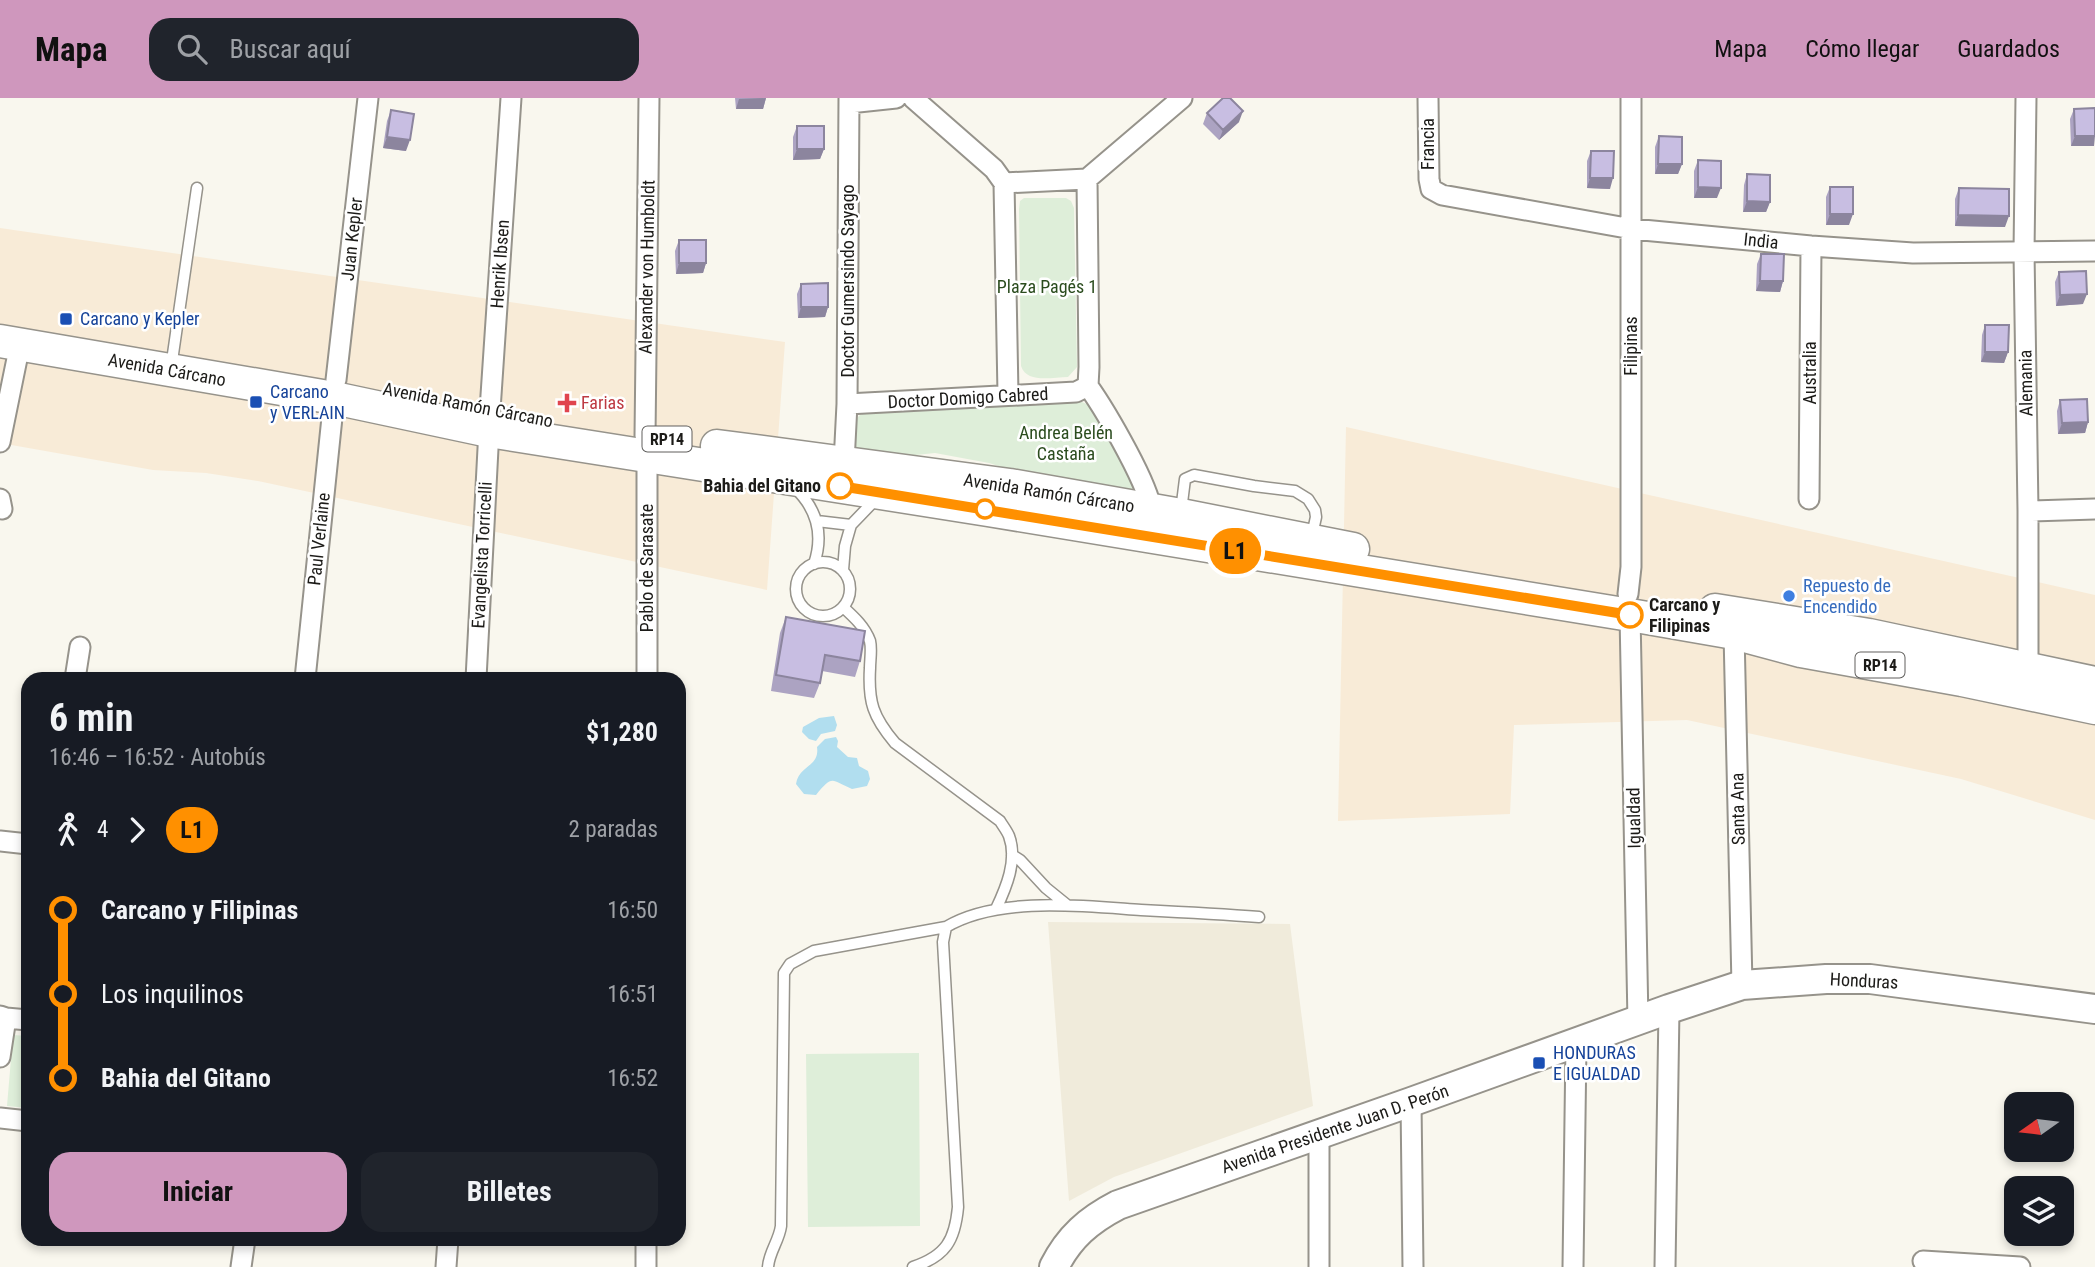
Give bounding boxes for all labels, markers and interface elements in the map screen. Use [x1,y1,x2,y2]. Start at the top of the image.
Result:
search box [149,18,639,81]
text: Mapa [35,30,107,69]
icon: search [173,30,211,68]
text: Buscar aquí [229,34,351,64]
text: Mapa [1714,35,1767,63]
text: Cómo llegar [1805,35,1919,63]
text: Guardados [1957,35,2060,63]
street label: Francia [1417,118,1438,170]
street label: Alexander von Humboldt [634,180,659,354]
street label: Doctor Gumersindo Sayago [837,184,858,378]
street label: Juan Kepler [337,196,366,282]
street label: Henrik Ibsen [486,219,513,309]
street label: India [1743,228,1780,253]
park label: Plaza Pagés 1 [997,276,1097,297]
place label: Carcano y Kepler [80,308,200,329]
marker: Carcano y Kepler [58,311,74,327]
street label: Filipinas [1620,316,1641,376]
street label: Australia [1799,341,1820,405]
street label: Avenida Cárcano [106,349,228,390]
street label: Alemania [2014,350,2037,416]
street label: Avenida Ramón Cárcano [381,378,555,431]
place label: Carcano y VERLAIN [270,381,345,423]
street label: Doctor Domigo Cabred [887,383,1049,412]
place label: Farias [581,392,624,413]
marker: Carcano y VERLAIN [248,394,264,410]
marker: Farias [559,395,575,411]
park label: Andrea Belén Castaña [1019,422,1113,464]
road number: RP14 [642,426,692,452]
street label: Avenida Ramón Cárcano [962,469,1136,516]
marker: Bahia del Gitano [827,473,853,499]
place label: Bahia del Gitano [703,475,821,496]
street label: Evangelista Torricelli [467,481,496,629]
street label: Paul Verlaine [303,492,334,586]
unlabelled marker [975,499,995,519]
street label: Pablo de Sarasate [636,504,657,632]
line badge: L1 [1204,528,1266,574]
text: L1 [1223,537,1247,565]
place label: Repuesto de Encendido [1803,575,1891,617]
marker: Repuesto de Encendido [1781,588,1797,604]
place label: Carcano y Filipinas [1649,594,1720,636]
marker: Carcano y Filipinas [1617,602,1643,628]
road number: RP14 [1856,652,1904,678]
text: 6 min [49,696,133,740]
text: $1,280 [586,717,658,747]
text: 16:46 – 16:52 · Autobús [49,744,266,771]
street label: Santa Ana [1726,773,1749,845]
street label: Igualdad [1622,787,1645,849]
icon: walk [49,811,87,849]
icon: forward [118,811,156,849]
text: 4 [97,816,108,843]
text: L1 [180,816,204,844]
text: 2 paradas [569,816,658,843]
text: Carcano y Filipinas [101,895,298,925]
text: 16:50 [607,897,658,924]
street label: Honduras [1829,968,1899,993]
text: Los inquilinos [101,979,244,1009]
text: 16:51 [607,981,658,1008]
place label: HONDURAS E IGUALDAD [1553,1042,1641,1084]
marker: HONDURAS E IGUALDAD [1531,1055,1547,1071]
text: Bahia del Gitano [101,1063,271,1093]
text: 16:52 [607,1065,658,1092]
street label: Avenida Presidente Juan D. Perón [1218,1080,1451,1177]
north arrow [2004,1092,2074,1162]
map controls [2004,1092,2074,1246]
button: Iniciar [49,1152,347,1232]
button: Billetes [361,1152,658,1232]
button: layers [2004,1176,2074,1246]

